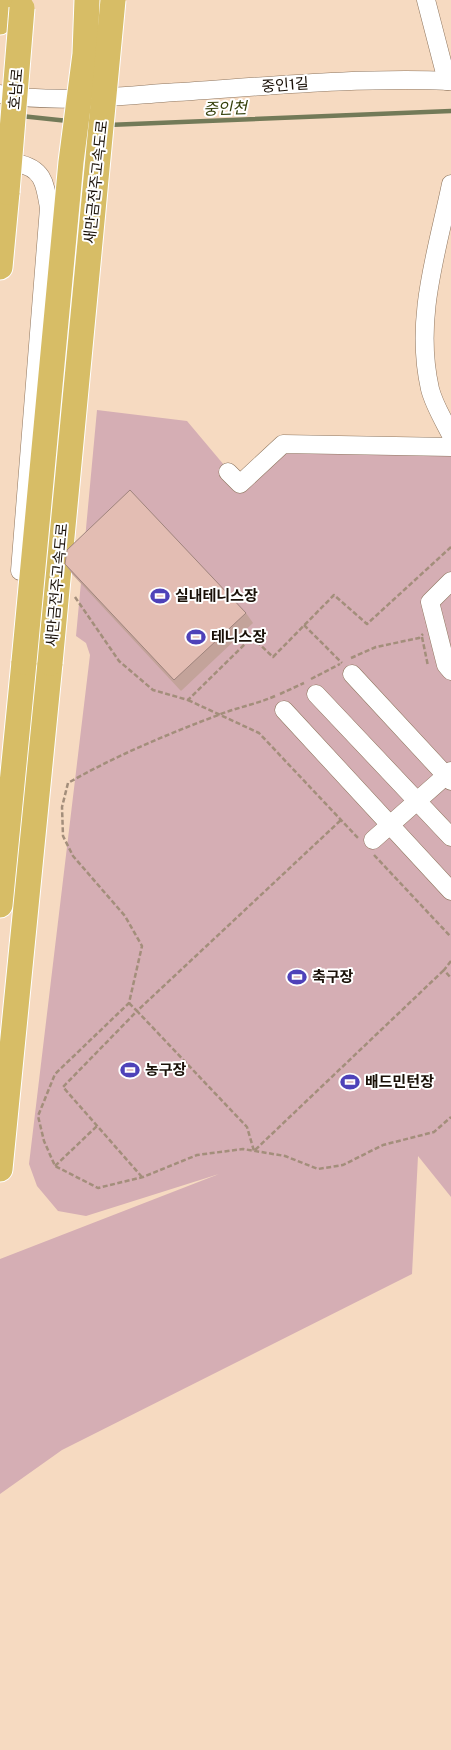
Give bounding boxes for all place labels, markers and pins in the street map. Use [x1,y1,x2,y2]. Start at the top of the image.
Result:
sports icon: 실내테니스장 [149,585,171,607]
place label: 실내테니스장 [175,587,258,604]
sports icon: 테니스장 [185,626,207,648]
place label: 테니스장 [211,628,266,645]
sports icon: 축구장 [286,966,308,988]
place label: 축구장 [312,968,354,985]
sports icon: 농구장 [119,1059,141,1081]
place label: 농구장 [145,1061,187,1078]
sports icon: 배드민턴장 [339,1071,361,1093]
place label: 배드민턴장 [365,1073,434,1090]

